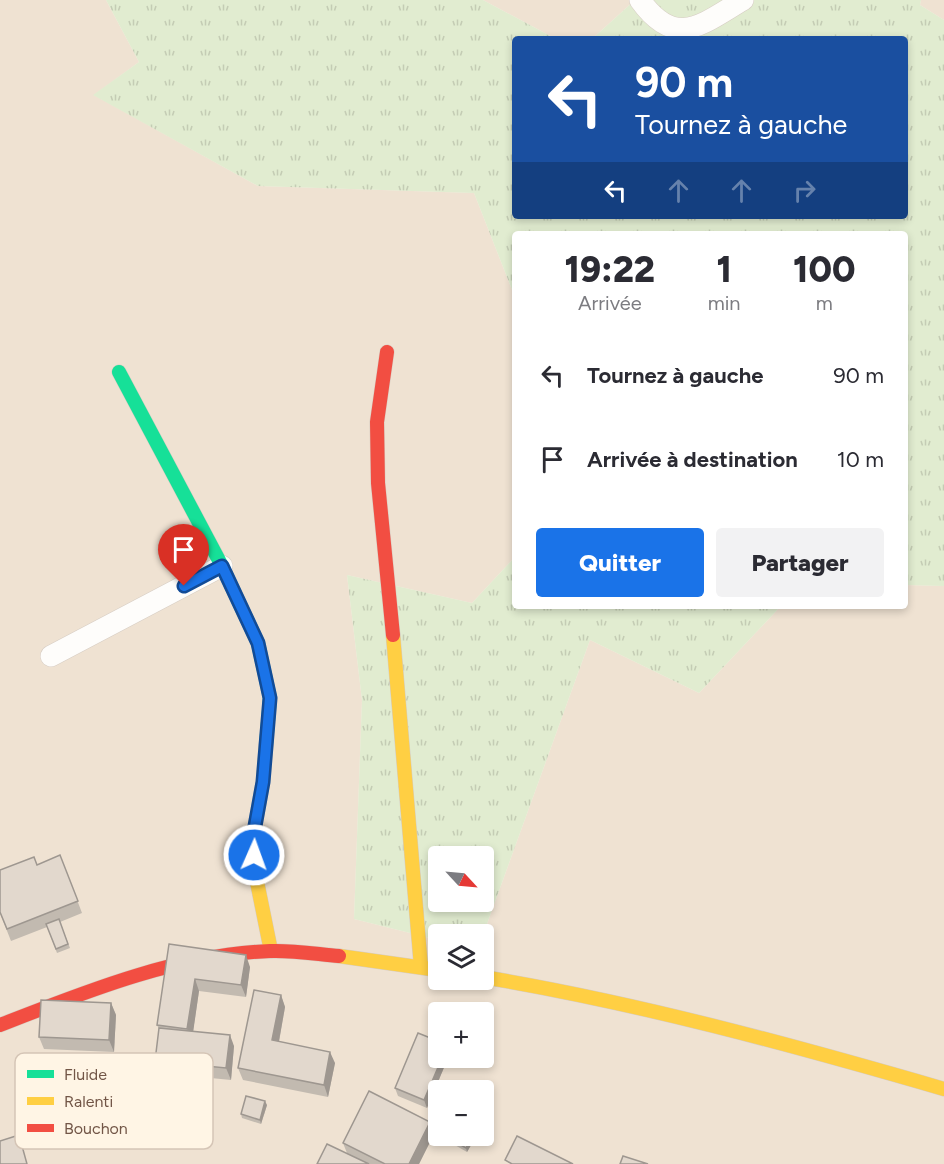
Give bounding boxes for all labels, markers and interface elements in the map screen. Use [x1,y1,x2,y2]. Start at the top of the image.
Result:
text: 90 m [635,57,733,108]
icon: left [536,60,614,138]
text: Tournez à gauche [635,108,847,141]
icon: left [599,174,632,207]
icon: ahead [662,174,695,207]
icon: ahead [725,174,758,207]
icon: right [788,174,821,207]
text: 19:22 [565,248,655,291]
text: 1 [716,248,732,291]
text: 100 [793,248,855,291]
text: Arrivée [578,291,642,315]
text: min [708,291,740,315]
text: m [816,291,833,315]
icon: left [536,359,569,392]
text: Tournez à gauche [587,362,763,389]
text: 90 m [833,362,884,389]
icon: arrive [536,443,569,476]
text: Arrivée à destination [587,446,798,473]
text: 10 m [837,446,884,473]
pin [158,524,209,586]
button: Quitter [536,528,704,597]
button: Partager [716,528,884,597]
icon: arrive [167,533,200,566]
position arrow [222,823,286,887]
north arrow [428,846,494,912]
map controls [428,846,494,1146]
button: layers [428,924,494,990]
button: + [428,1002,494,1068]
legend [15,1053,213,1149]
text: Fluide [64,1065,107,1084]
button: − [428,1080,494,1146]
text: Ralenti [64,1092,113,1111]
text: Bouchon [64,1119,128,1138]

